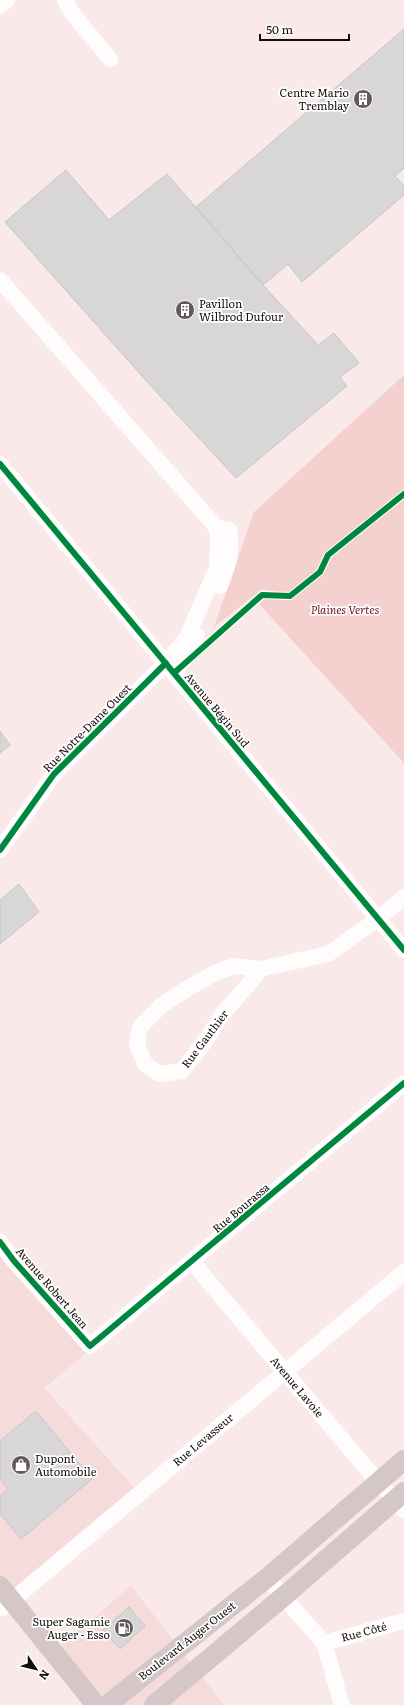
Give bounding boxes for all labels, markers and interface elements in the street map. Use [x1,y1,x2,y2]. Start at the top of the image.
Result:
scale bar [260,16,349,42]
text: 50 m [266,20,293,38]
place label: Centre Mario Tremblay [280,84,350,113]
building icon: Centre Mario Tremblay [352,88,374,110]
place label: Pavillon Wilbrod Dufour [199,295,284,324]
building icon: Pavillon Wilbrod Dufour [174,299,196,321]
park label: Plaines Vertes [311,601,379,617]
street label: Avenue Bégin Sud [182,668,254,750]
street label: Rue Notre-Dame Ouest [39,679,134,775]
street label: Rue Gauthier [177,1005,232,1071]
street label: Rue Bourassa [208,1179,272,1236]
street label: Avenue Robert Jean [13,1243,93,1332]
street label: Avenue Lavoie [267,1352,328,1421]
street label: Rue Levasseur [169,1409,237,1469]
place label: Dupont Automobile [35,1450,97,1479]
shop icon: Dupont Automobile [10,1454,32,1476]
street label: Boulevard Auger Ouest [134,1597,239,1683]
place label: Super Sagamie Auger - Esso [32,1613,110,1642]
fuel station icon: Super Sagamie Auger - Esso [113,1617,135,1639]
street label: Rue Côté [339,1617,389,1645]
north arrow [16,1649,56,1689]
text: N [36,1667,54,1684]

